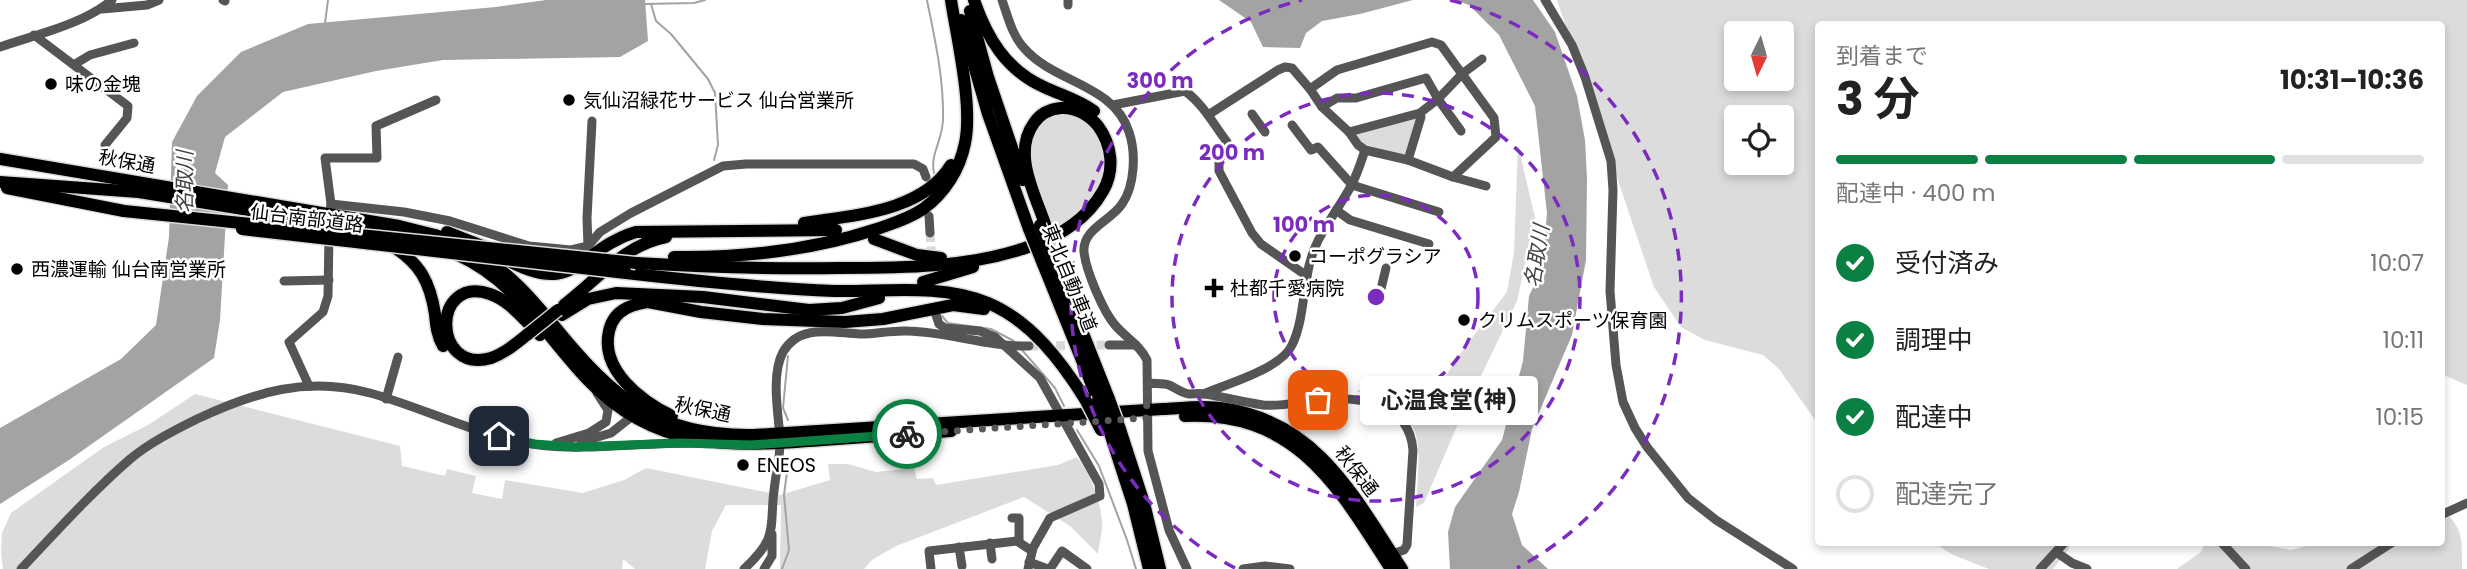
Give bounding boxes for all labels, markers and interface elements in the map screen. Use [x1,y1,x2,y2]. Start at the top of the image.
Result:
north arrow [1724,21,1794,91]
map controls [1724,21,1794,175]
text: 到着まで [1836,40,1928,72]
text: 10:31–10:36 [2280,62,2424,98]
text: 300 m [1127,66,1193,95]
text: 3 分 [1836,67,1920,131]
place label: 味の金塊 [65,71,141,98]
marker: 味の金塊 [43,76,59,92]
place label: 気仙沼緑花サービス 仙台営業所 [583,87,854,114]
marker: 気仙沼緑花サービス 仙台営業所 [561,92,577,108]
button: locate [1724,105,1794,175]
text: 200 m [1199,138,1265,167]
street label: 秋保通 [96,143,157,180]
water label: 名取川 [170,149,199,214]
text: 配達中 · 400 m [1836,177,1995,209]
street label: 仙台南部道路 [249,198,365,239]
text: 100 m [1273,210,1335,239]
street label: 東北自動車道 [1036,220,1103,336]
water label: 名取川 [1517,221,1556,289]
place label: コーポグラシア [1309,243,1442,270]
icon: check [1836,244,1874,282]
text: 受付済み [1895,245,1999,281]
text: 10:07 [2370,247,2424,279]
marker: コーポグラシア [1287,248,1303,264]
place label: 西濃運輸 仙台南営業所 [31,256,226,283]
marker: 西濃運輸 仙台南営業所 [9,261,25,277]
place label: 杜都千愛病院 [1230,275,1344,302]
marker: 杜都千愛病院 [1204,278,1224,298]
centre of rings [1364,285,1388,309]
place label: クリムスポーツ保育園 [1478,307,1668,334]
marker: クリムスポーツ保育園 [1456,312,1472,328]
icon: check [1836,321,1874,359]
text: 調理中 [1895,322,1973,358]
text: 10:11 [2383,324,2424,356]
pin [1288,370,1348,430]
callout: 心温食堂(神) [1360,376,1538,424]
icon: bag [1299,381,1337,419]
text: 心温食堂(神) [1381,384,1517,416]
street label: 秋保通 [672,390,734,429]
icon: check [1836,398,1874,436]
courier [872,399,942,469]
text: 配達中 [1895,399,1973,435]
text: 10:15 [2375,401,2424,433]
pin [469,406,529,466]
icon: bike [888,415,926,453]
icon: home [480,417,518,455]
street label: 秋保通 [1328,441,1385,502]
place label: ENEOS [757,452,816,479]
marker: ENEOS [735,457,751,473]
text: 配達完了 [1895,476,1999,512]

